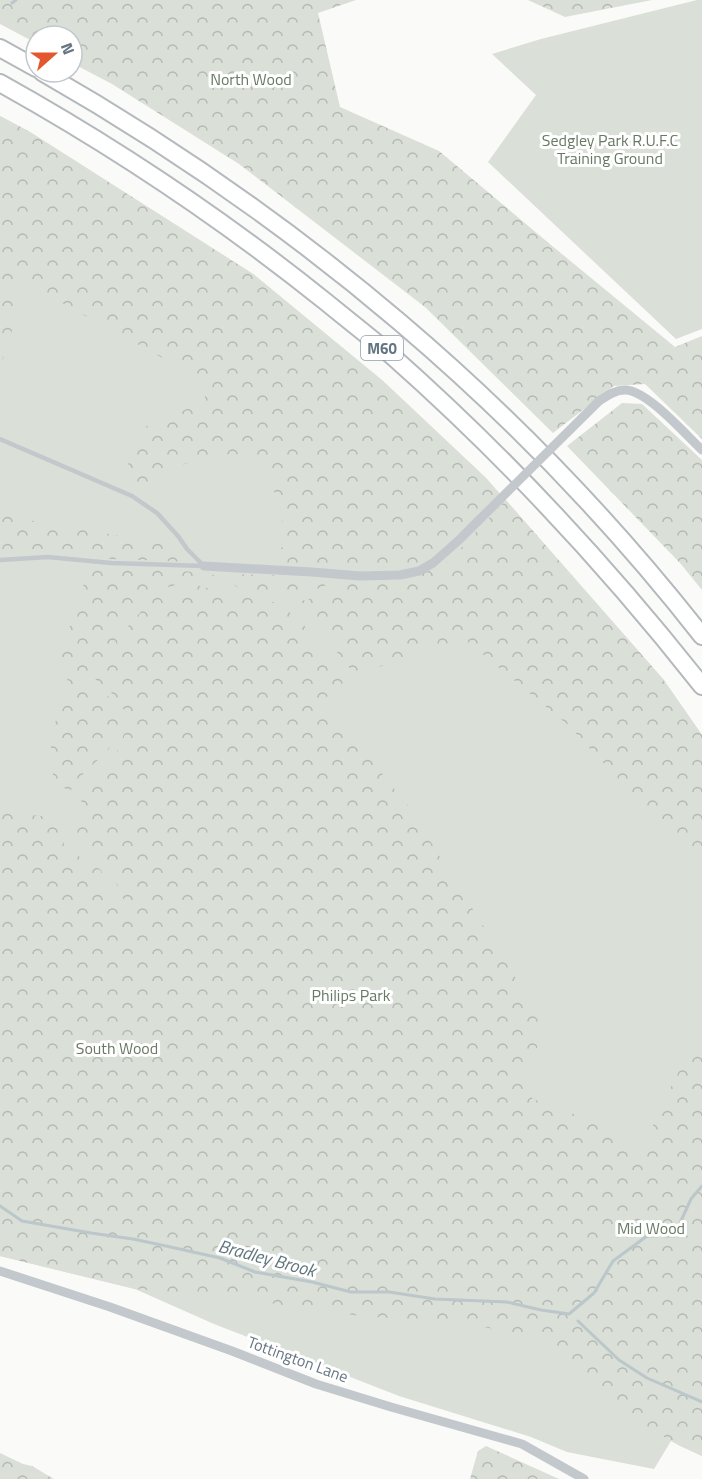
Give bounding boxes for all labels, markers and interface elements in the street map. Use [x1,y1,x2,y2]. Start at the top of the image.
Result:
north arrow [24,24,84,84]
text: N [55,39,81,58]
park label: North Wood [210,67,292,91]
park label: Sedgley Park R.U.F.C Training Ground [542,128,678,170]
road number: M60 [361,336,403,360]
park label: Philips Park [312,983,391,1007]
park label: South Wood [76,1036,158,1060]
park label: Mid Wood [617,1216,685,1240]
water label: Bradley Brook [215,1232,321,1284]
street label: Tottington Lane [244,1330,352,1388]

